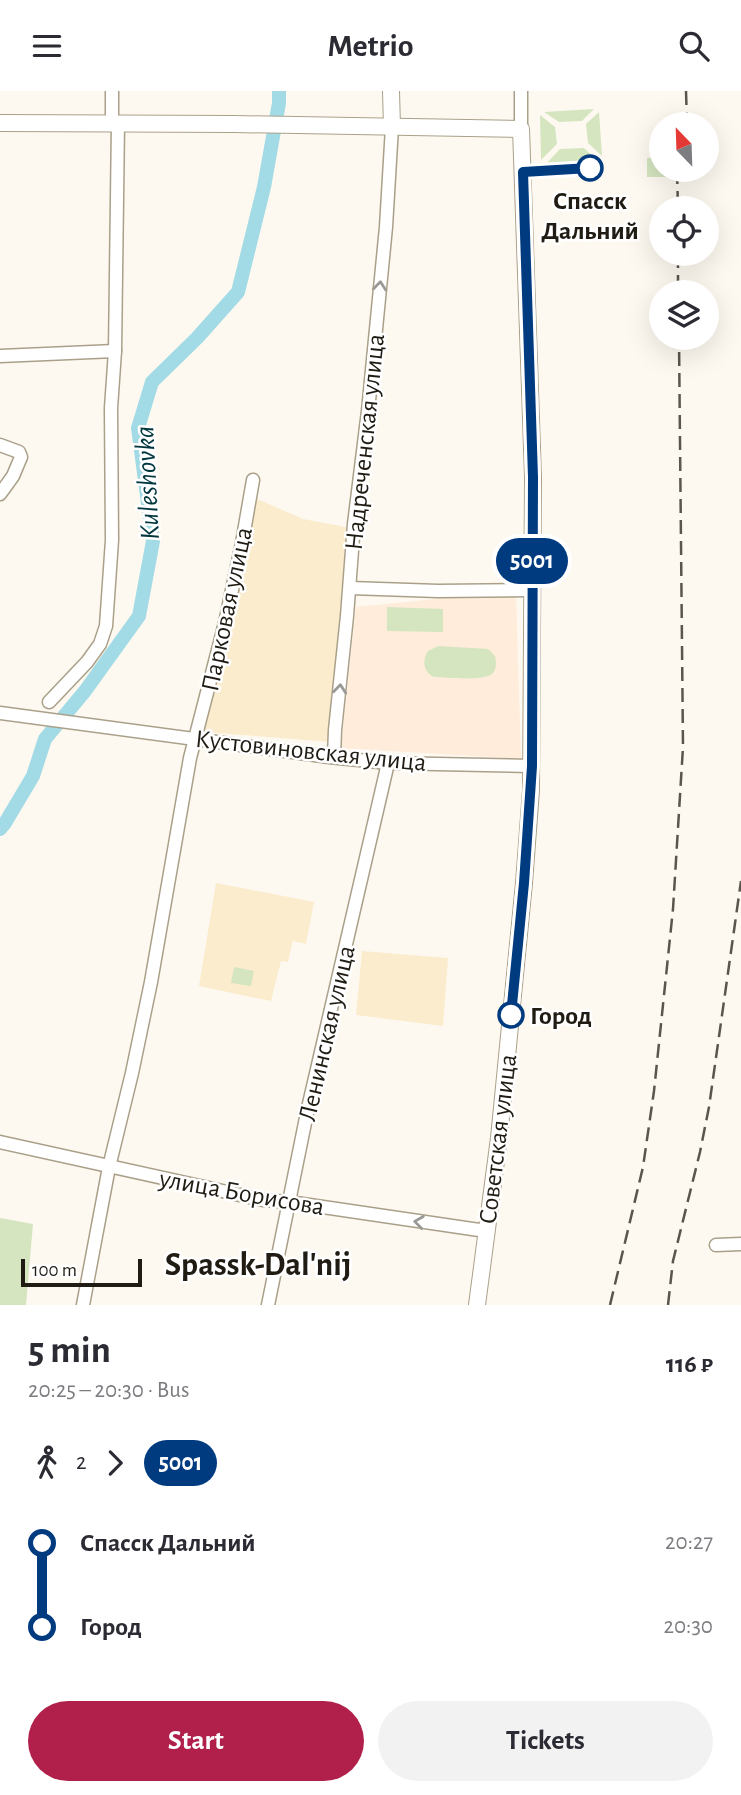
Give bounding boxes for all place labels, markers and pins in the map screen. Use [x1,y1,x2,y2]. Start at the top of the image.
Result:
marker: Спасск Дальний [577,155,603,181]
place label: Спасск Дальний [541,188,639,244]
marker: Город [498,1002,524,1028]
place label: Город [530,1003,592,1029]

